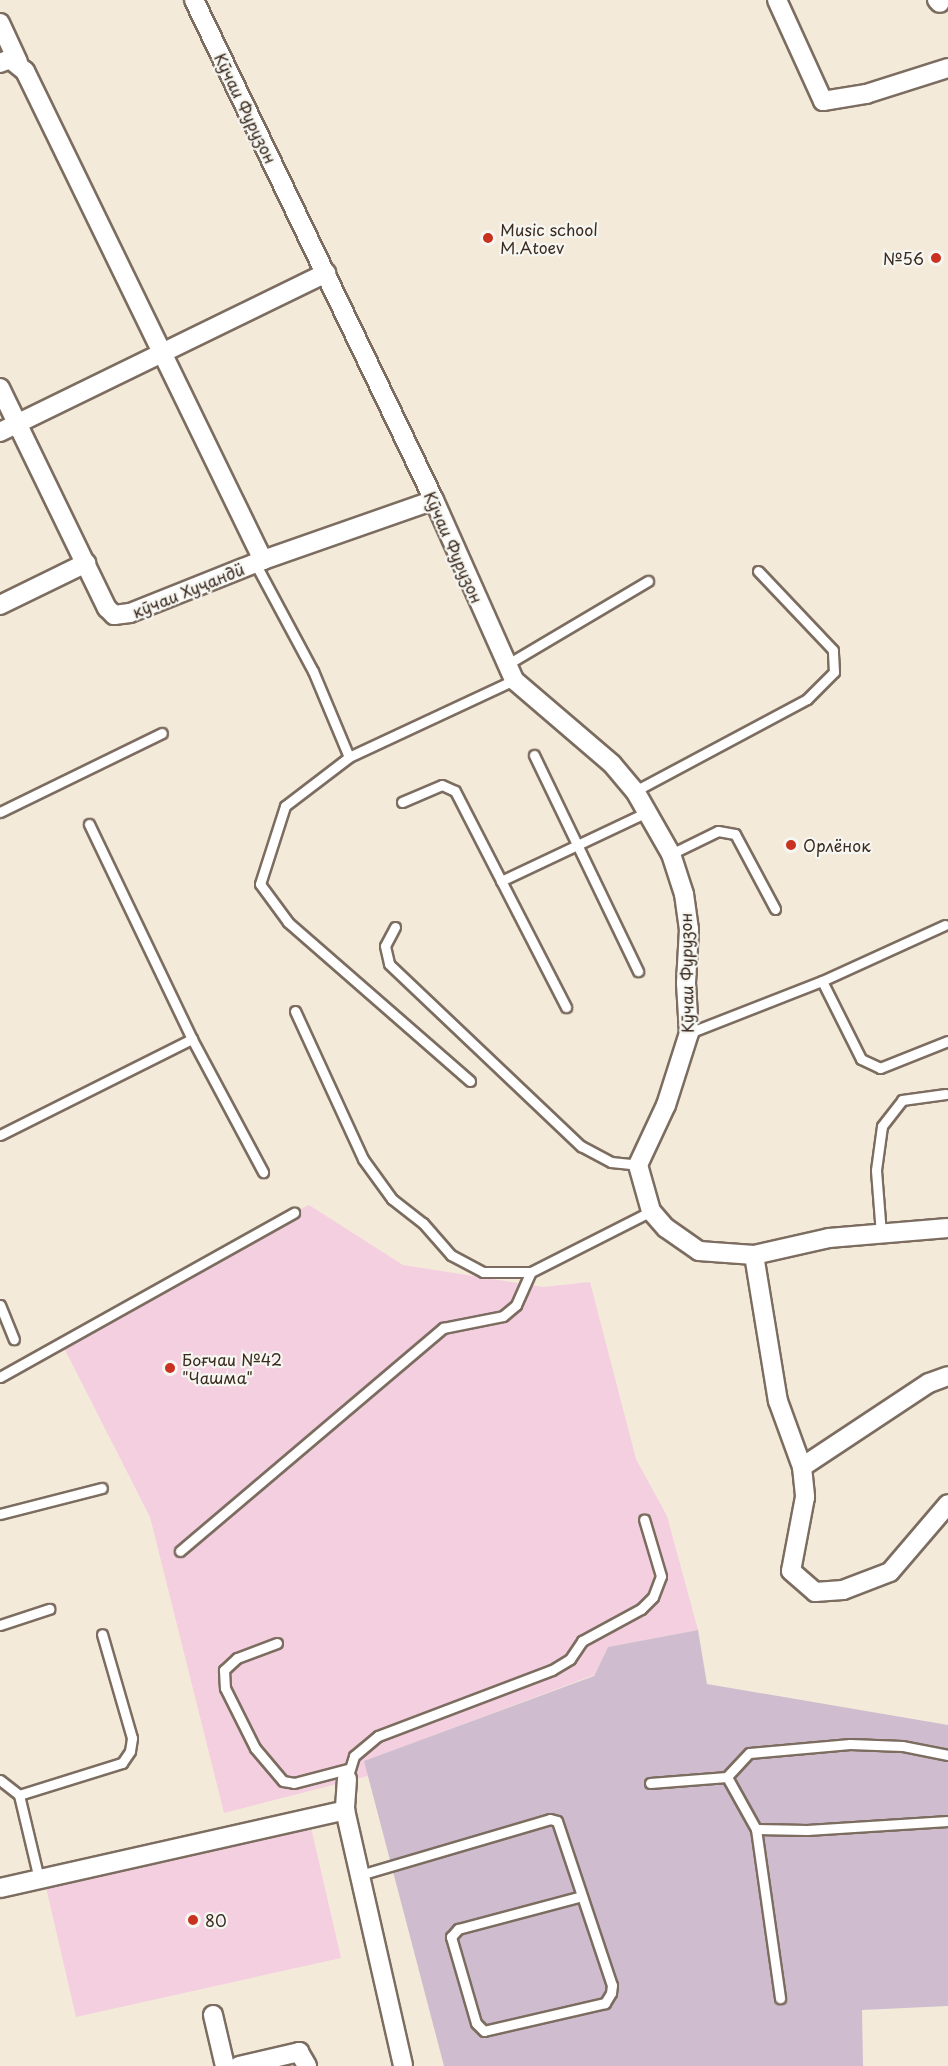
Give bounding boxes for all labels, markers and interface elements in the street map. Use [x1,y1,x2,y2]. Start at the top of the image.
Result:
street label: Кӯчаи Фурузон [211,50,281,166]
place label: Music school M.Atoev [500,219,597,257]
marker: Music school M.Atoev [481,231,495,245]
place label: №56 [883,248,924,268]
marker: №56 [929,251,943,265]
street label: Кӯчаи Фурузон [421,488,487,606]
street label: кӯчаи Хуҷандӣ [129,559,247,621]
place label: Орлёнок [803,835,871,855]
marker: Орлёнок [784,838,798,852]
street label: Кӯчаи Фурузон [675,913,697,1033]
place label: Боғчаи №42 "Чашма" [182,1349,282,1387]
marker: Боғчаи №42 "Чашма" [163,1361,177,1375]
place label: 80 [205,1910,227,1930]
marker: 80 [186,1913,200,1927]

